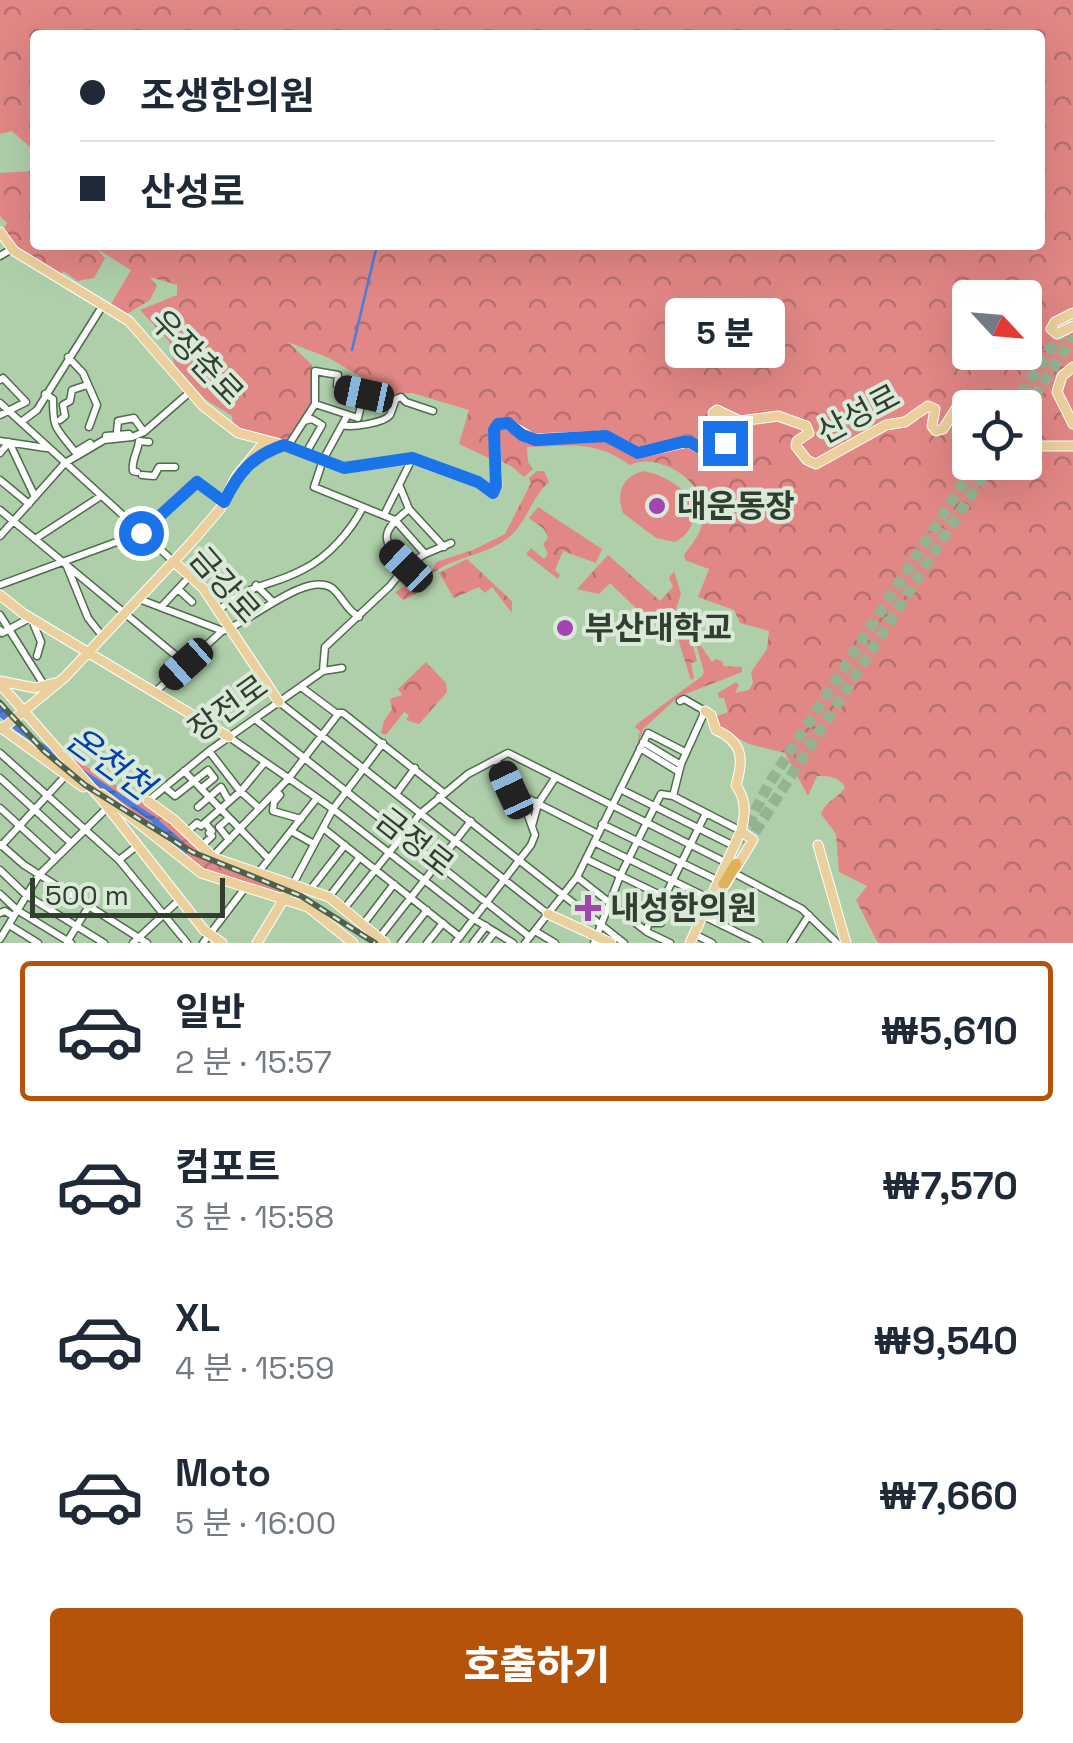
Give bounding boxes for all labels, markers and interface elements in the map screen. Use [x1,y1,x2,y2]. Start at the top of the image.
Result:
text: 조생한의원 [140,72,315,120]
text: 산성로 [140,168,245,216]
north arrow [952,280,1042,370]
map controls [952,280,1042,480]
callout: 5 분 [665,298,785,368]
street label: 우장춘로 [142,301,252,413]
text: 5 분 [697,313,753,353]
car [332,373,396,415]
street label: 산성로 [810,376,906,452]
button: locate [952,390,1042,480]
route end [703,421,748,466]
place label: 대운동장 [677,486,795,526]
marker: 대운동장 [646,495,668,517]
route start [119,511,164,556]
car [374,534,438,598]
street label: 금강로 [181,539,269,631]
place label: 부산대학교 [585,608,732,648]
marker: 부산대학교 [554,617,576,639]
car [154,633,218,695]
street label: 장전로 [181,666,275,750]
water label: 온천천 [58,717,165,811]
car [485,756,537,824]
street label: 금정로 [368,799,462,885]
scale bar [30,873,225,918]
text: 500 m [45,877,129,913]
place label: 내성한의원 [610,888,757,928]
marker: 내성한의원 [575,895,601,921]
icon: car [55,986,145,1076]
text: 일반 [175,988,245,1036]
text: ₩5,610 [881,1007,1018,1055]
text: 2 분 · 15:57 [175,1042,332,1082]
icon: car [55,1141,145,1231]
text: 컴포트 [175,1143,280,1191]
text: ₩7,570 [882,1162,1018,1210]
text: 3 분 · 15:58 [175,1197,334,1237]
text: XL [175,1294,220,1342]
icon: car [55,1296,145,1386]
text: ₩9,540 [873,1317,1018,1365]
text: 4 분 · 15:59 [175,1348,335,1388]
text: Moto [175,1449,271,1497]
icon: car [55,1451,145,1541]
text: ₩7,660 [878,1472,1018,1520]
text: 5 분 · 16:00 [175,1503,336,1543]
button: 호출하기 [50,1608,1023,1723]

